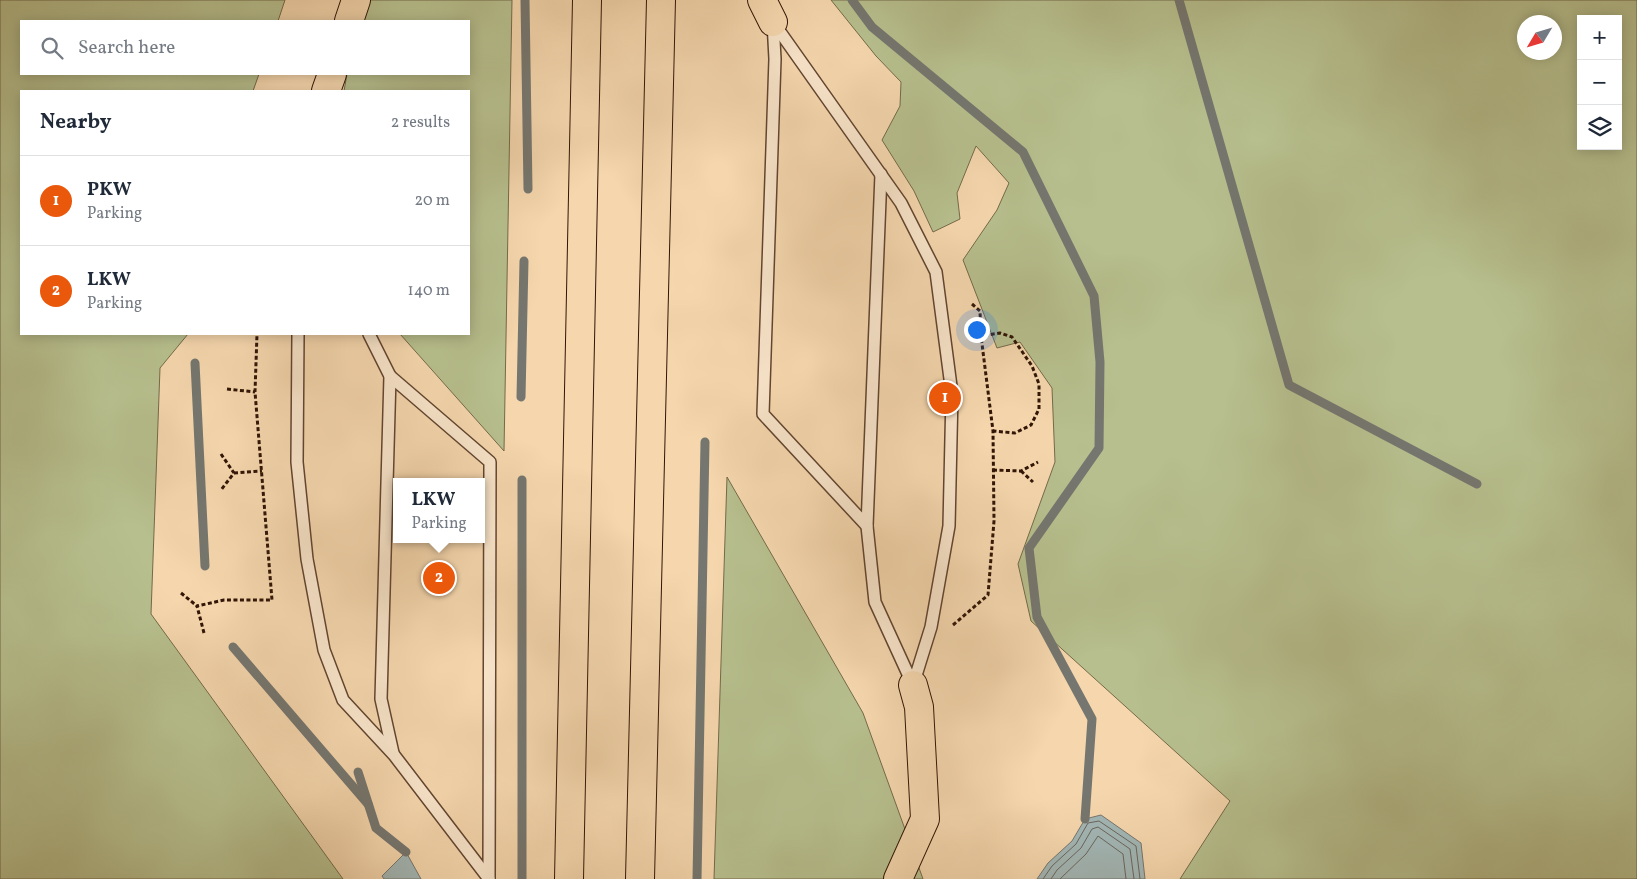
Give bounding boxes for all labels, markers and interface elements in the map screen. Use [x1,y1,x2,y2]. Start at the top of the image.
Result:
north arrow [1517,15,1562,60]
map controls [1577,15,1622,150]
button: + [1577,15,1622,60]
search box [20,20,470,75]
icon: search [38,34,66,62]
text: Search here [78,35,175,61]
button: − [1577,60,1622,105]
button: layers [1577,105,1622,150]
text: Nearby [40,108,111,137]
text: 2 results [391,112,450,134]
text: PKW [87,177,132,203]
text: 1 [53,190,59,212]
text: 20 m [415,190,450,212]
text: Parking [87,203,142,225]
text: LKW [87,267,131,293]
text: 2 [52,280,60,302]
text: 140 m [408,280,450,302]
text: Parking [87,293,142,315]
your location [964,317,990,343]
pin: 1 [929,379,961,417]
popup [393,478,485,543]
text: LKW [411,487,455,513]
text: Parking [411,513,467,535]
pin: 2 [423,559,455,597]

